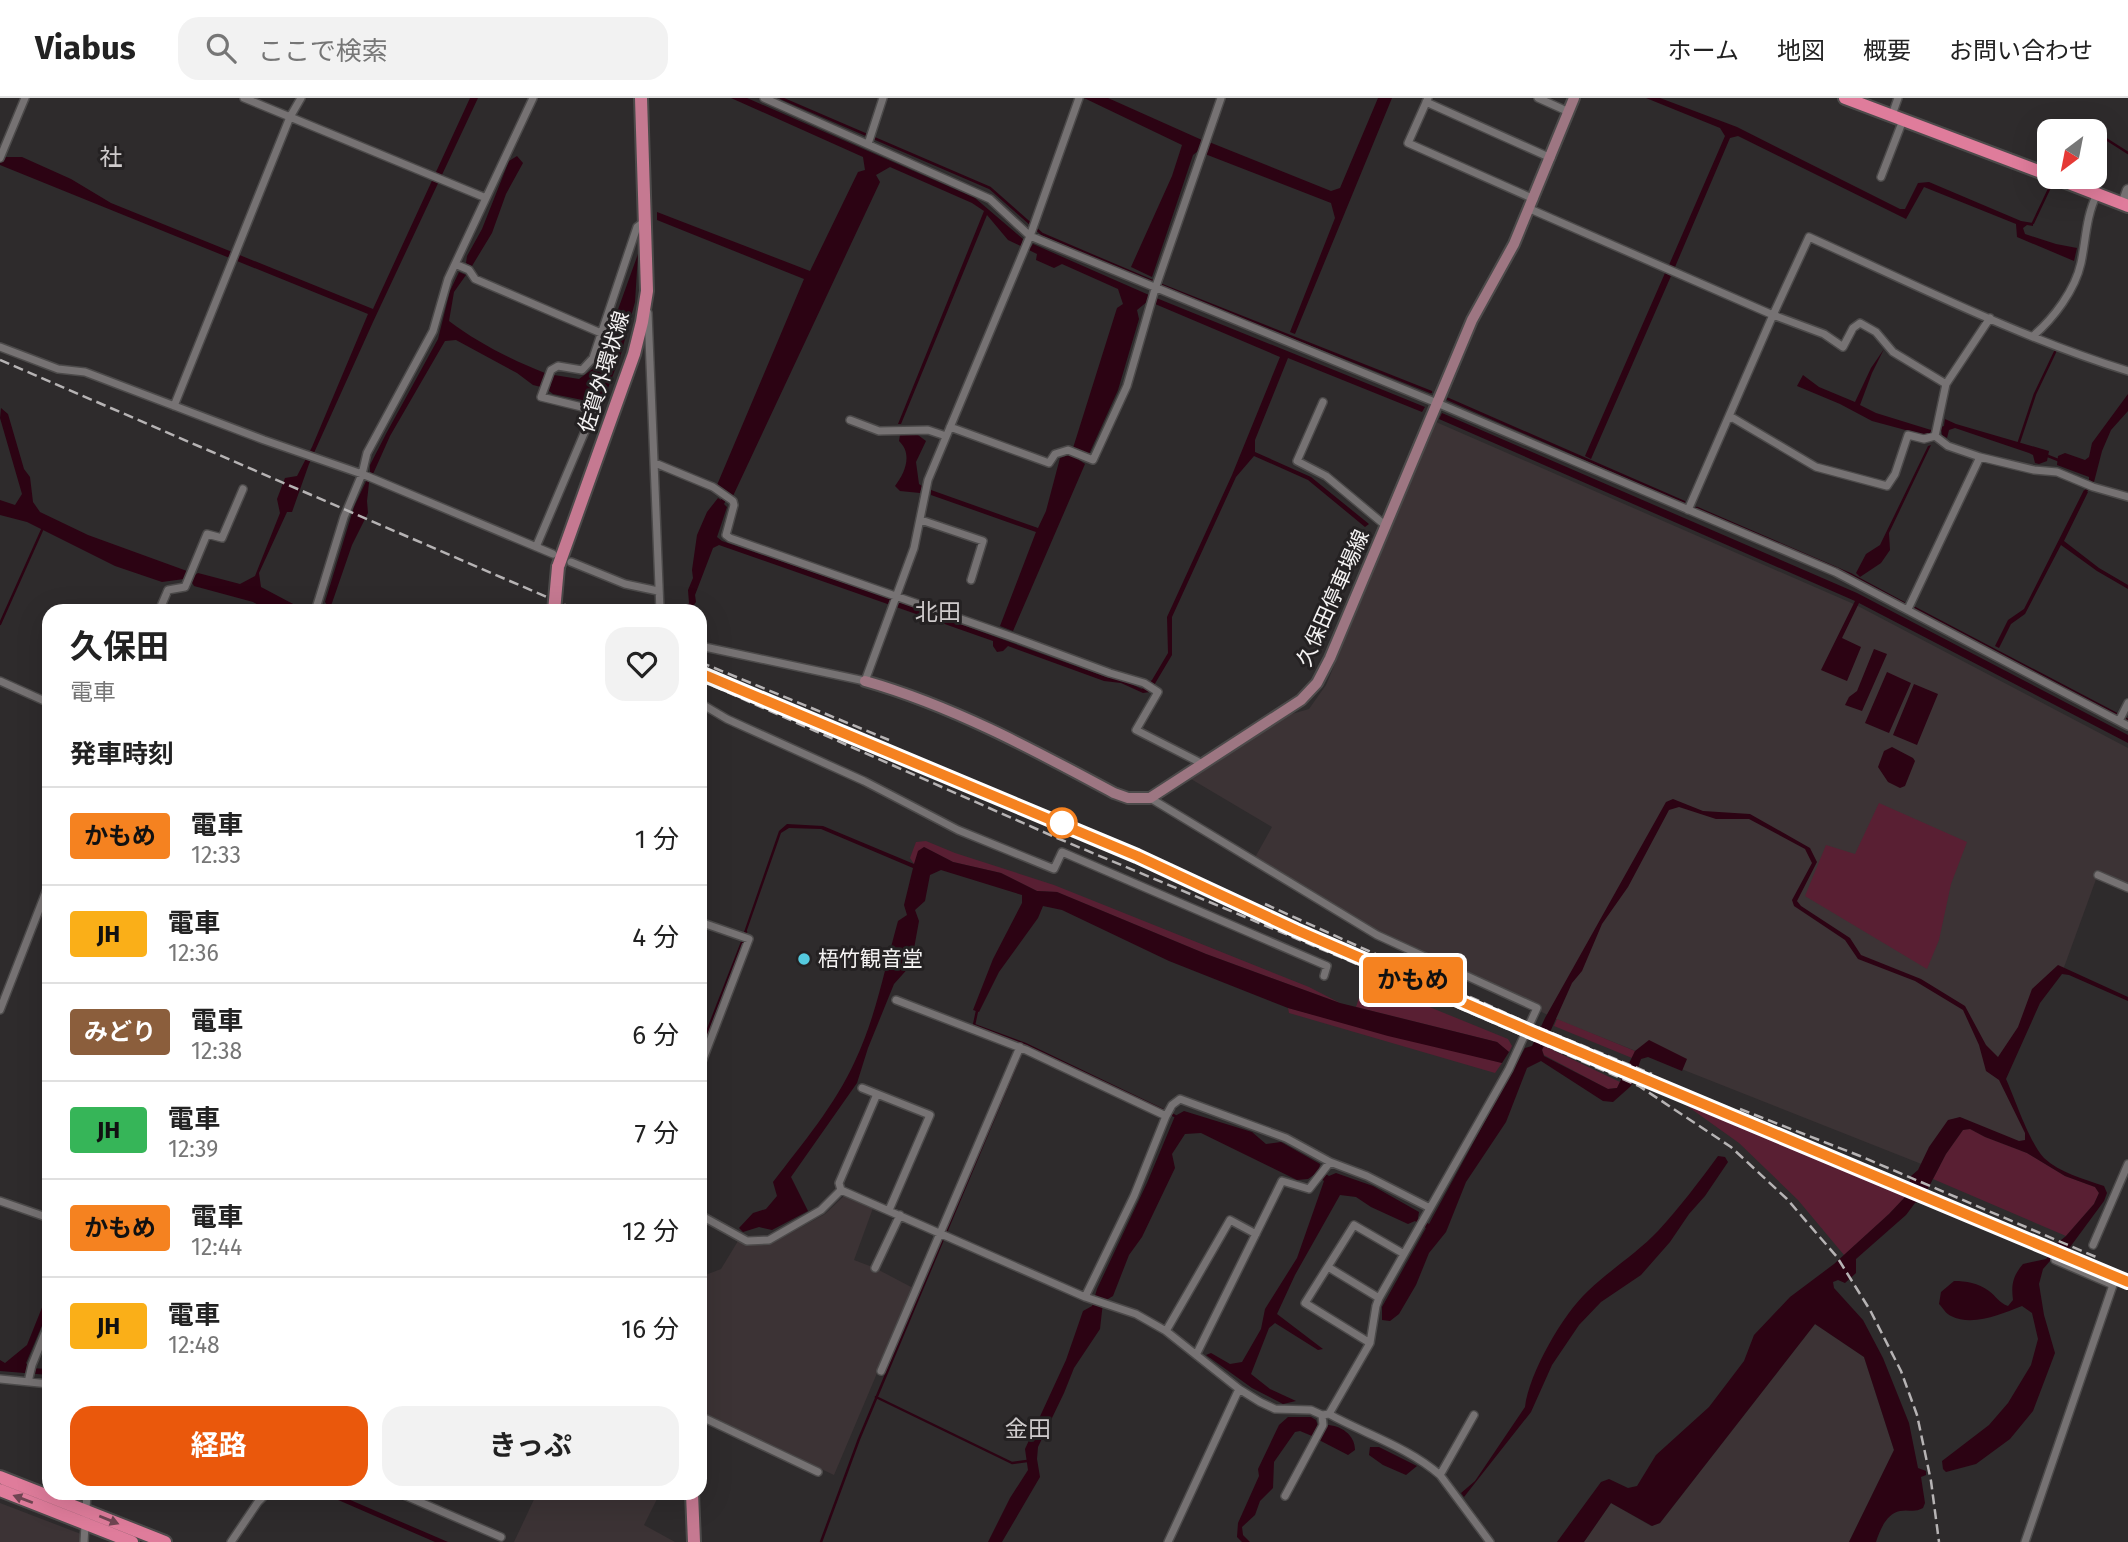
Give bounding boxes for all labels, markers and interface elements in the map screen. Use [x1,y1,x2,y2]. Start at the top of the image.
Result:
search box [178,17,668,80]
text: Viabus [35,28,136,68]
icon: search [202,29,240,67]
text: ここで検索 [258,36,388,67]
text: ホーム [1668,37,1739,65]
text: 地図 [1777,37,1825,65]
text: 概要 [1863,37,1911,65]
text: お問い合わせ [1949,37,2093,65]
north arrow [2037,119,2107,189]
map controls [2037,119,2107,189]
district label: 社 [100,143,123,171]
street label: 佐賀外環状線 [573,308,635,436]
street label: 久保田停車場線 [1291,526,1375,670]
district label: 北田 [915,598,961,626]
text: 久保田 [70,627,169,667]
button: heart [605,627,679,701]
text: 電車 [70,678,116,706]
text: 発車時刻 [70,739,174,770]
unlabelled marker [1047,808,1077,838]
text: 電車 [191,810,243,841]
text: かもめ [84,822,156,850]
text: 1 分 [635,824,679,855]
text: 12:33 [191,841,241,869]
text: 電車 [168,908,220,939]
text: JH [97,920,120,948]
text: 4 分 [632,922,679,953]
text: 12:36 [168,939,219,967]
place label: 梧竹観音堂 [818,946,923,972]
marker: 梧竹観音堂 [796,951,812,967]
line badge: かもめ [1373,957,1453,1003]
text: かもめ [1377,966,1449,994]
text: 電車 [191,1006,243,1037]
text: みどり [84,1018,156,1046]
text: 6 分 [632,1020,679,1051]
text: 12:38 [191,1037,242,1065]
text: 電車 [168,1104,220,1135]
text: JH [97,1116,120,1144]
text: 7 分 [635,1118,679,1149]
text: 12:39 [168,1135,218,1163]
text: 電車 [191,1202,243,1233]
text: かもめ [84,1214,156,1242]
text: 12 分 [622,1216,679,1247]
text: 12:44 [191,1233,242,1261]
text: 電車 [168,1300,220,1331]
text: JH [97,1312,120,1340]
text: 16 分 [621,1314,679,1345]
text: 12:48 [168,1331,220,1359]
button: 経路 [70,1406,368,1486]
button: きっぷ [382,1406,679,1486]
district label: 金田 [1005,1415,1051,1443]
one-way arrow [12,1494,33,1505]
one-way arrow [99,1515,120,1526]

